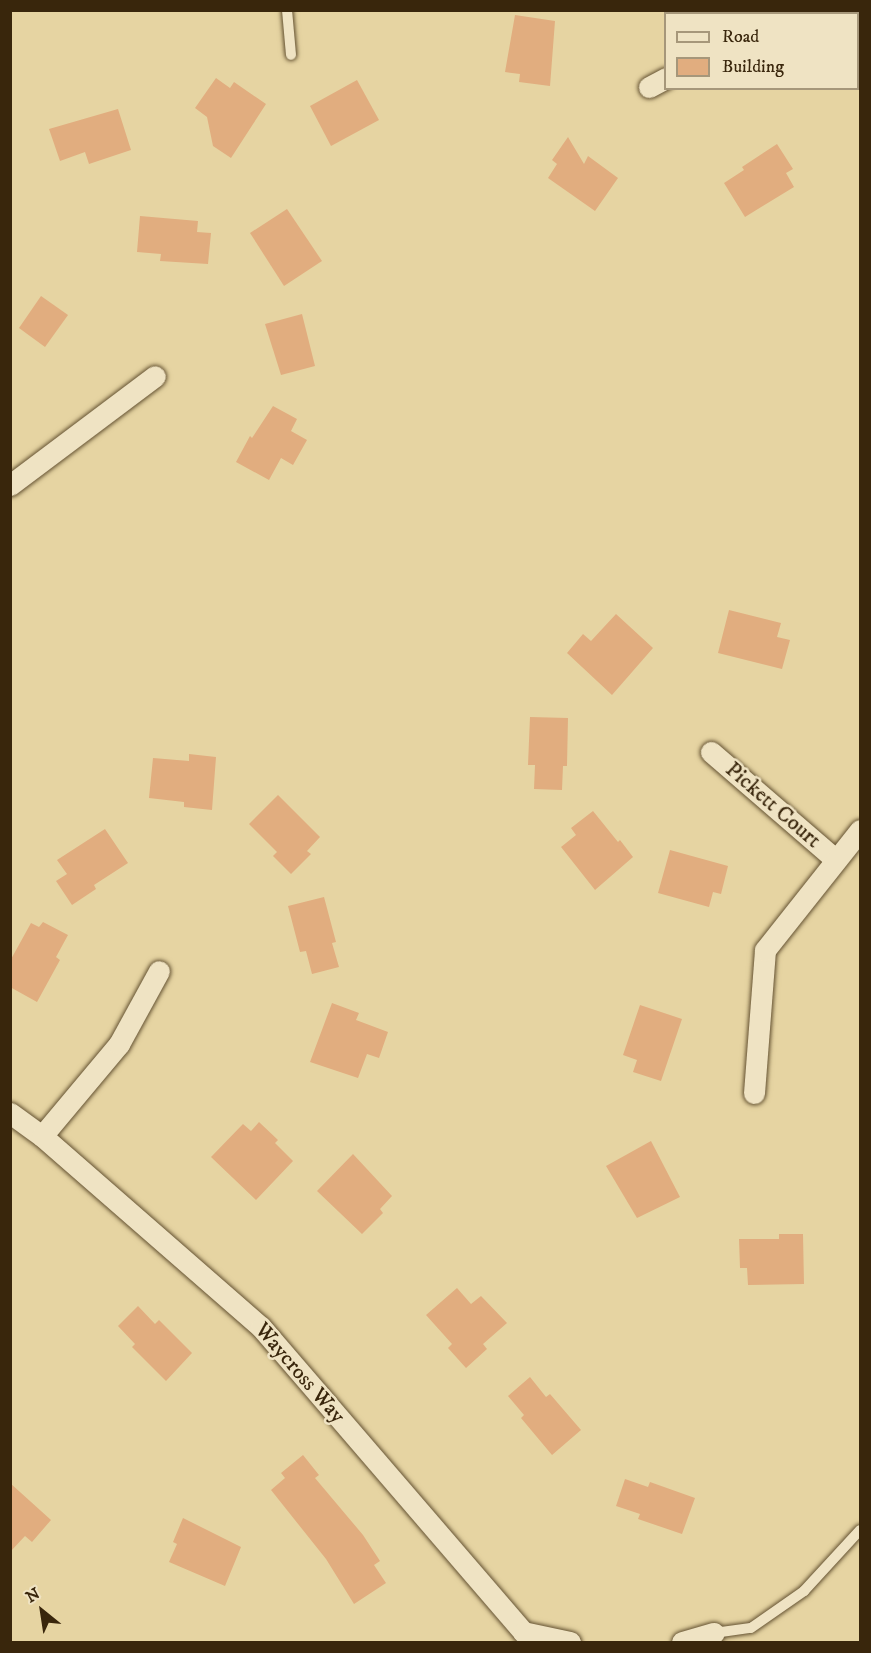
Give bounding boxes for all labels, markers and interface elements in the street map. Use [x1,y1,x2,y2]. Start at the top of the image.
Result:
legend [664,12,859,90]
text: Road [722,26,759,48]
text: Building [722,56,784,78]
street label: Pickett Court [720,756,826,854]
street label: Waycross Way [249,1317,351,1429]
north arrow [12,1581,72,1641]
text: N [22,1583,44,1607]

